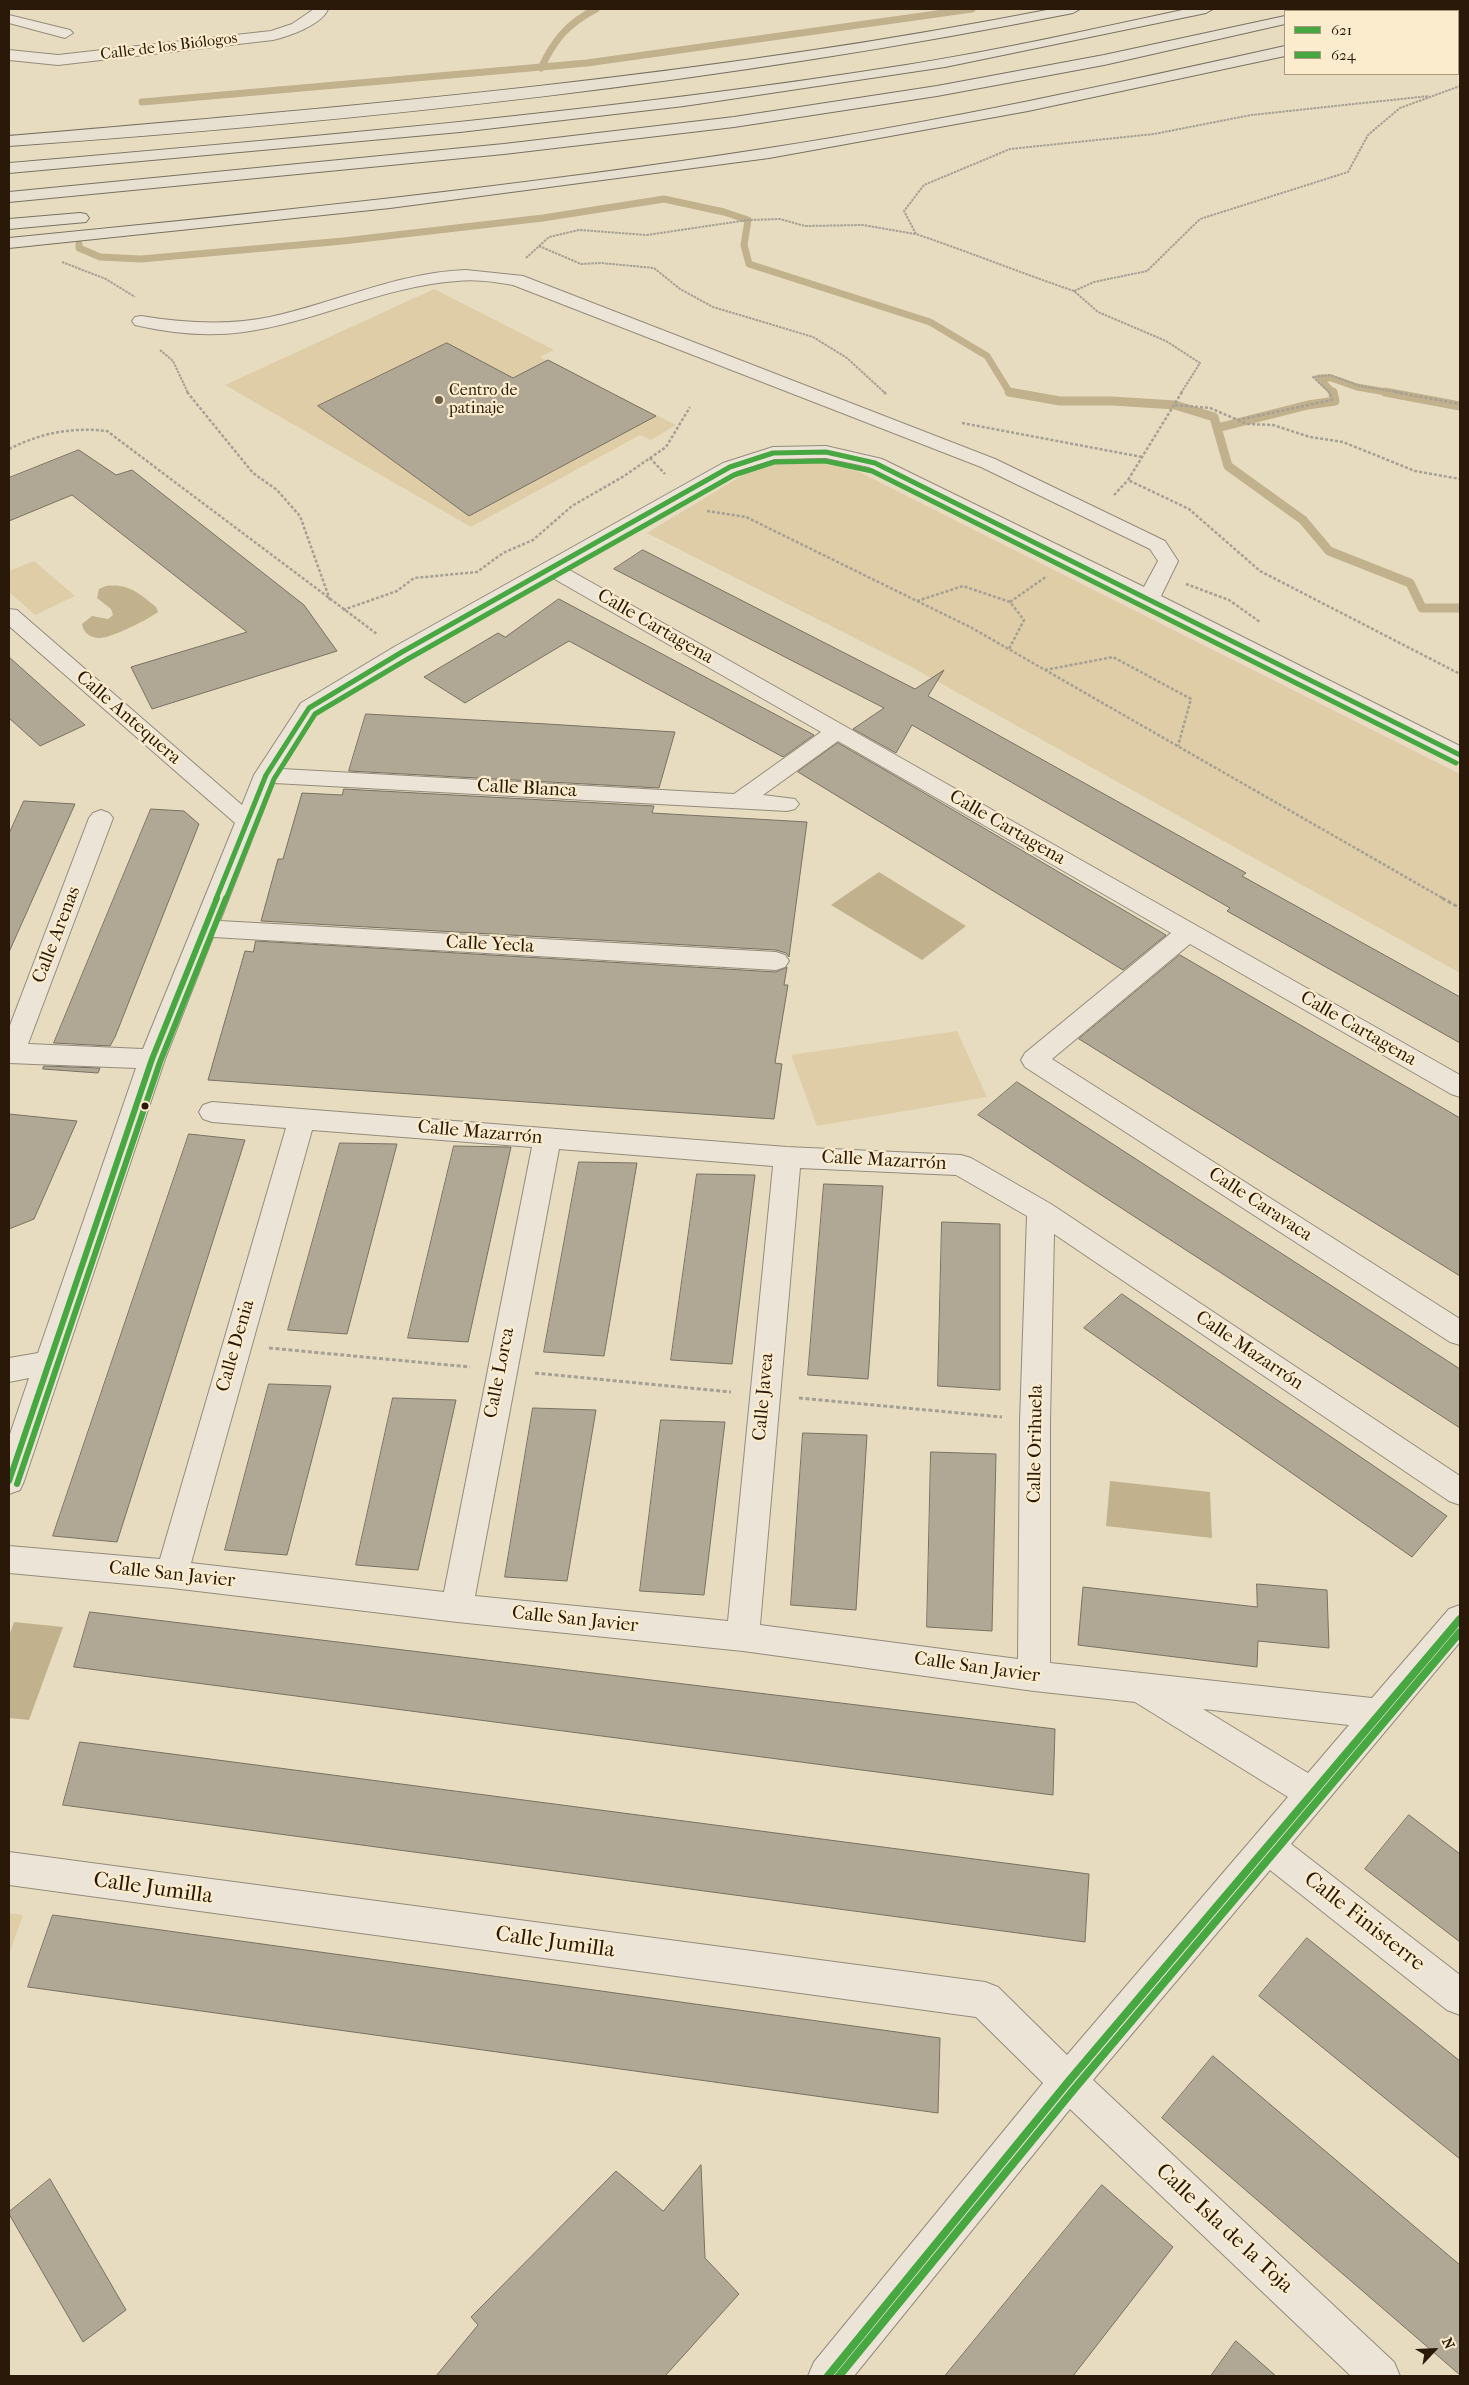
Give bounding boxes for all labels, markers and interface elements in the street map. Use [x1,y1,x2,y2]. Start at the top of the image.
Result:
legend [1284,10,1459,75]
text: 621 [1331,21,1352,39]
street label: Calle de los Biólogos [99,29,239,65]
text: 624 [1331,46,1356,64]
place label: Centro de patinaje [449,381,517,419]
marker: Centro de patinaje [433,394,445,406]
street label: Calle Cartagena [593,585,717,669]
street label: Calle Antequera [71,666,185,770]
street label: Calle Blanca [477,775,577,803]
street label: Calle Cartagena [945,786,1069,870]
street label: Calle Arenas [28,883,86,987]
street label: Calle Yecla [445,931,535,959]
street label: Calle Cartagena [1296,987,1420,1071]
unlabelled marker [140,1101,150,1111]
street label: Calle Mazarrón [417,1116,543,1150]
street label: Calle Mazarrón [821,1146,947,1176]
street label: Calle Caravaca [1204,1163,1316,1247]
street label: Calle Denia [212,1297,260,1395]
street label: Calle Mazarrón [1191,1306,1307,1396]
street label: Calle Lorca [480,1326,520,1420]
street label: Calle Javea [749,1352,779,1442]
street label: Calle Orihuela [1024,1385,1048,1503]
street label: Calle San Javier [108,1557,236,1593]
street label: Calle San Javier [511,1602,639,1638]
street label: Calle San Javier [913,1648,1041,1688]
street label: Calle Finisterre [1298,1867,1430,1977]
street label: Calle Jumilla [92,1868,214,1910]
street label: Calle Jumilla [494,1922,616,1964]
street label: Calle Isla de la Toja [1150,2159,1298,2299]
north arrow [1409,2325,1459,2375]
text: N [1438,2335,1458,2352]

